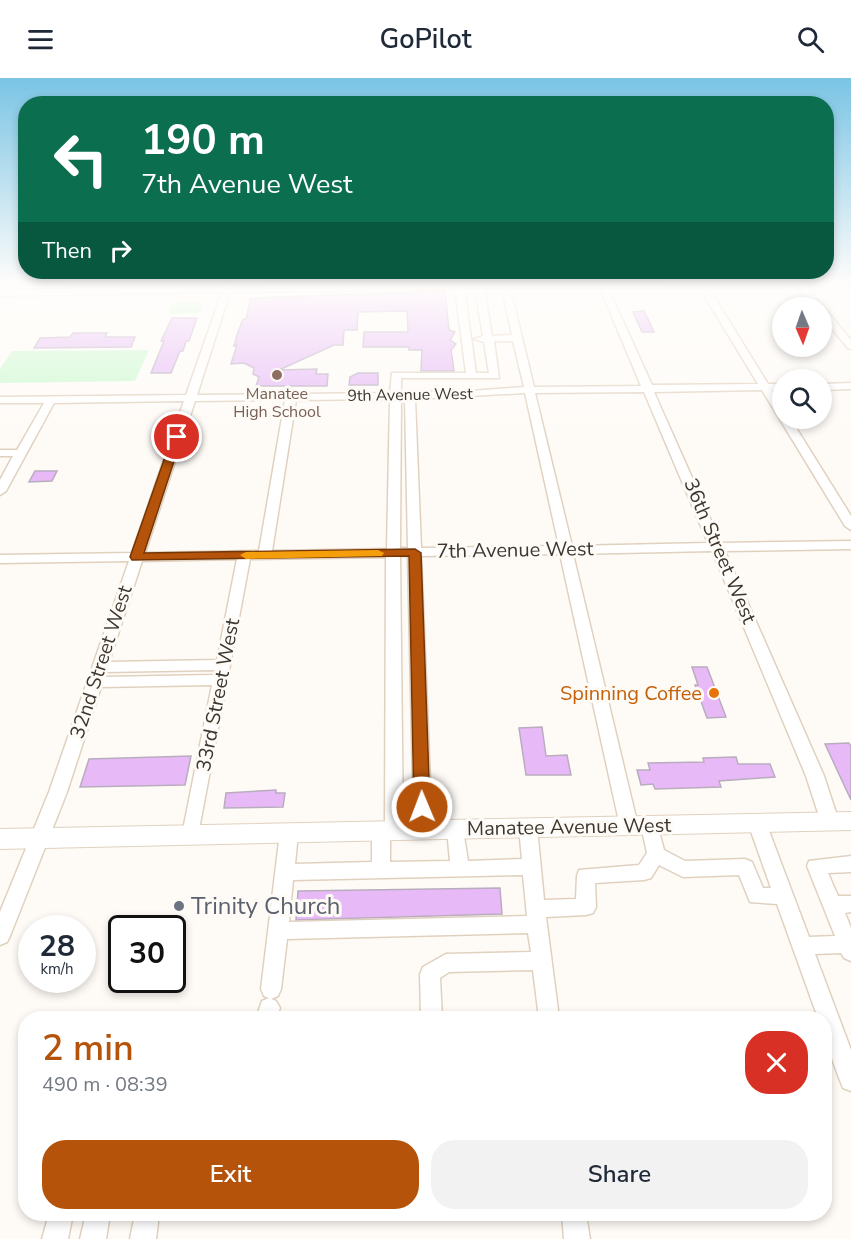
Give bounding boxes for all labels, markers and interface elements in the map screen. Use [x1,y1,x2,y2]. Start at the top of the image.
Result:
text: GoPilot [380,21,472,58]
icon: menu [24,23,57,56]
icon: search [794,23,827,56]
text: 190 m [141,112,265,169]
icon: left [42,120,120,198]
text: 7th Avenue West [141,166,353,203]
icon: right [104,234,137,267]
text: Then [42,236,92,266]
north arrow [772,297,832,357]
map controls [772,297,832,429]
marker: Manatee High School [270,368,284,382]
button: search [772,369,832,429]
place label: Manatee High School [233,383,321,423]
street label: 9th Avenue West [347,383,473,407]
pin [151,411,202,462]
icon: arrive [160,420,193,453]
street label: 36th Street West [677,474,763,629]
street label: 7th Avenue West [436,535,595,565]
street label: 32nd Street West [63,581,139,742]
street label: 33rd Street West [190,615,246,774]
place label: Spinning Coffee [560,680,702,707]
marker: Spinning Coffee [707,686,721,700]
position arrow [390,775,454,839]
street label: Manatee Avenue West [467,812,672,842]
place label: Trinity Church [191,890,340,922]
marker: Trinity Church [172,899,186,913]
speed limit sign: 30 [108,915,186,993]
text: 28 [39,926,75,967]
text: km/h [40,959,74,979]
text: 2 min [42,1024,134,1073]
button: close [745,1031,808,1094]
text: 490 m · 08:39 [42,1071,168,1098]
button: Exit [42,1140,419,1209]
button: Share [431,1140,808,1209]

